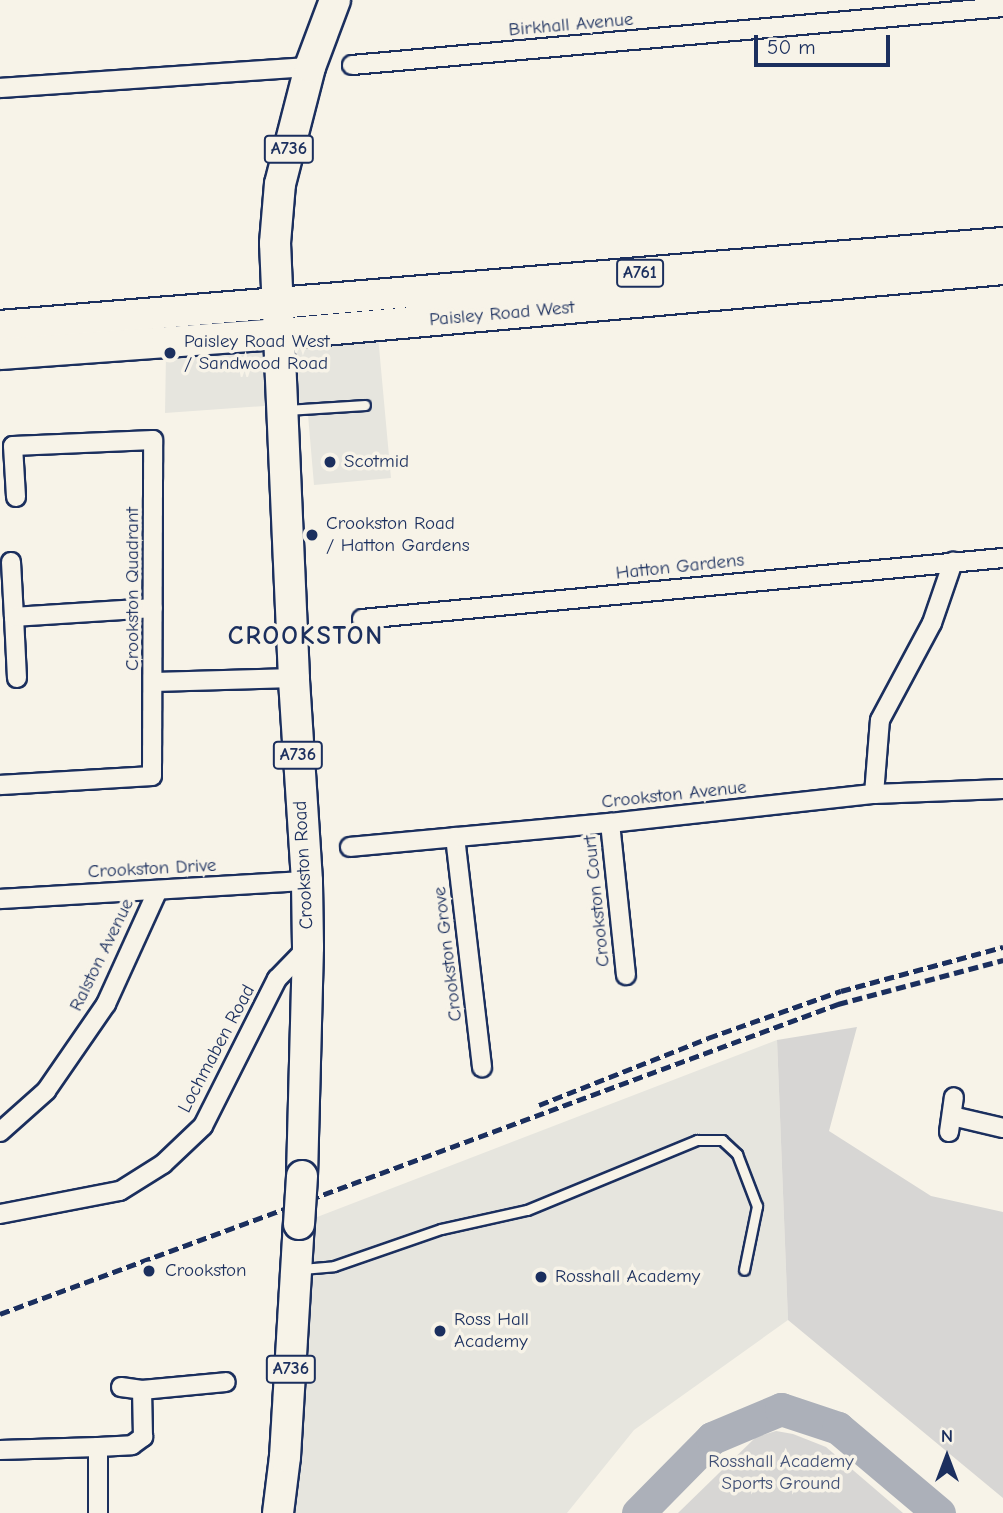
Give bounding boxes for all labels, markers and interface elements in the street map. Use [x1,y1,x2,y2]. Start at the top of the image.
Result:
street label: Birkhall Avenue [508,8,634,42]
scale bar [758,21,894,65]
text: 50 m [767,35,816,59]
road number: A736 [263,134,315,164]
road number: A761 [616,258,664,288]
street label: Paisley Road West [428,296,576,332]
place label: Paisley Road West / Sandwood Road [184,331,330,375]
marker: Paisley Road West / Sandwood Road [162,345,178,361]
place label: Scotmid [344,451,409,473]
marker: Scotmid [322,454,338,470]
street label: Crookston Quadrant [122,507,144,671]
place label: Crookston Road / Hatton Gardens [326,513,470,557]
marker: Crookston Road / Hatton Gardens [304,527,320,543]
street label: Hatton Gardens [615,549,745,585]
district label: CROOKSTON [229,621,383,653]
road number: A736 [272,740,324,770]
street label: Crookston Avenue [600,776,748,814]
street label: Crookston Road [289,800,319,930]
street label: Crookston Court [579,834,615,968]
street label: Crookston Drive [87,854,217,884]
street label: Crookston Grove [428,885,468,1023]
street label: Ralston Avenue [65,895,139,1015]
street label: Lochmaben Road [174,981,260,1117]
place label: Crookston [165,1260,247,1282]
marker: Crookston [139,1261,159,1281]
place label: Rosshall Academy [555,1266,700,1288]
marker: Rosshall Academy [533,1269,549,1285]
place label: Ross Hall Academy [454,1309,529,1353]
marker: Ross Hall Academy [432,1323,448,1339]
road number: A736 [265,1354,317,1384]
north arrow [912,1422,982,1492]
text: N [941,1425,953,1447]
park label: Rosshall Academy Sports Ground [708,1451,854,1495]

